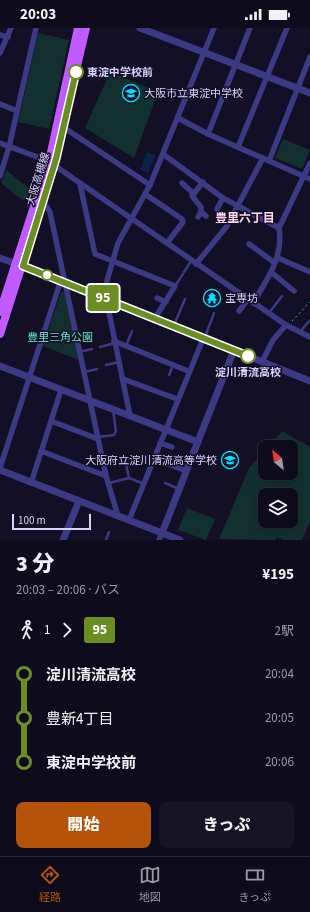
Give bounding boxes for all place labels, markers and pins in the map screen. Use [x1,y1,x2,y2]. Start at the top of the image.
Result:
marker: 東淀中学校前 [68,64,84,80]
place label: 東淀中学校前 [87,65,153,80]
school or university icon: 大阪市立東淀中学校 [121,83,141,103]
place label: 大阪市立東淀中学校 [144,86,243,101]
unlabelled marker [41,269,53,281]
temple icon: 宝専坊 [202,288,222,308]
place label: 宝専坊 [225,291,258,306]
marker: 淀川清流高校 [240,348,256,364]
place label: 淀川清流高校 [215,365,281,380]
school or university icon: 大阪府立淀川清流高等学校 [220,450,240,470]
place label: 大阪府立淀川清流高等学校 [85,453,217,468]

